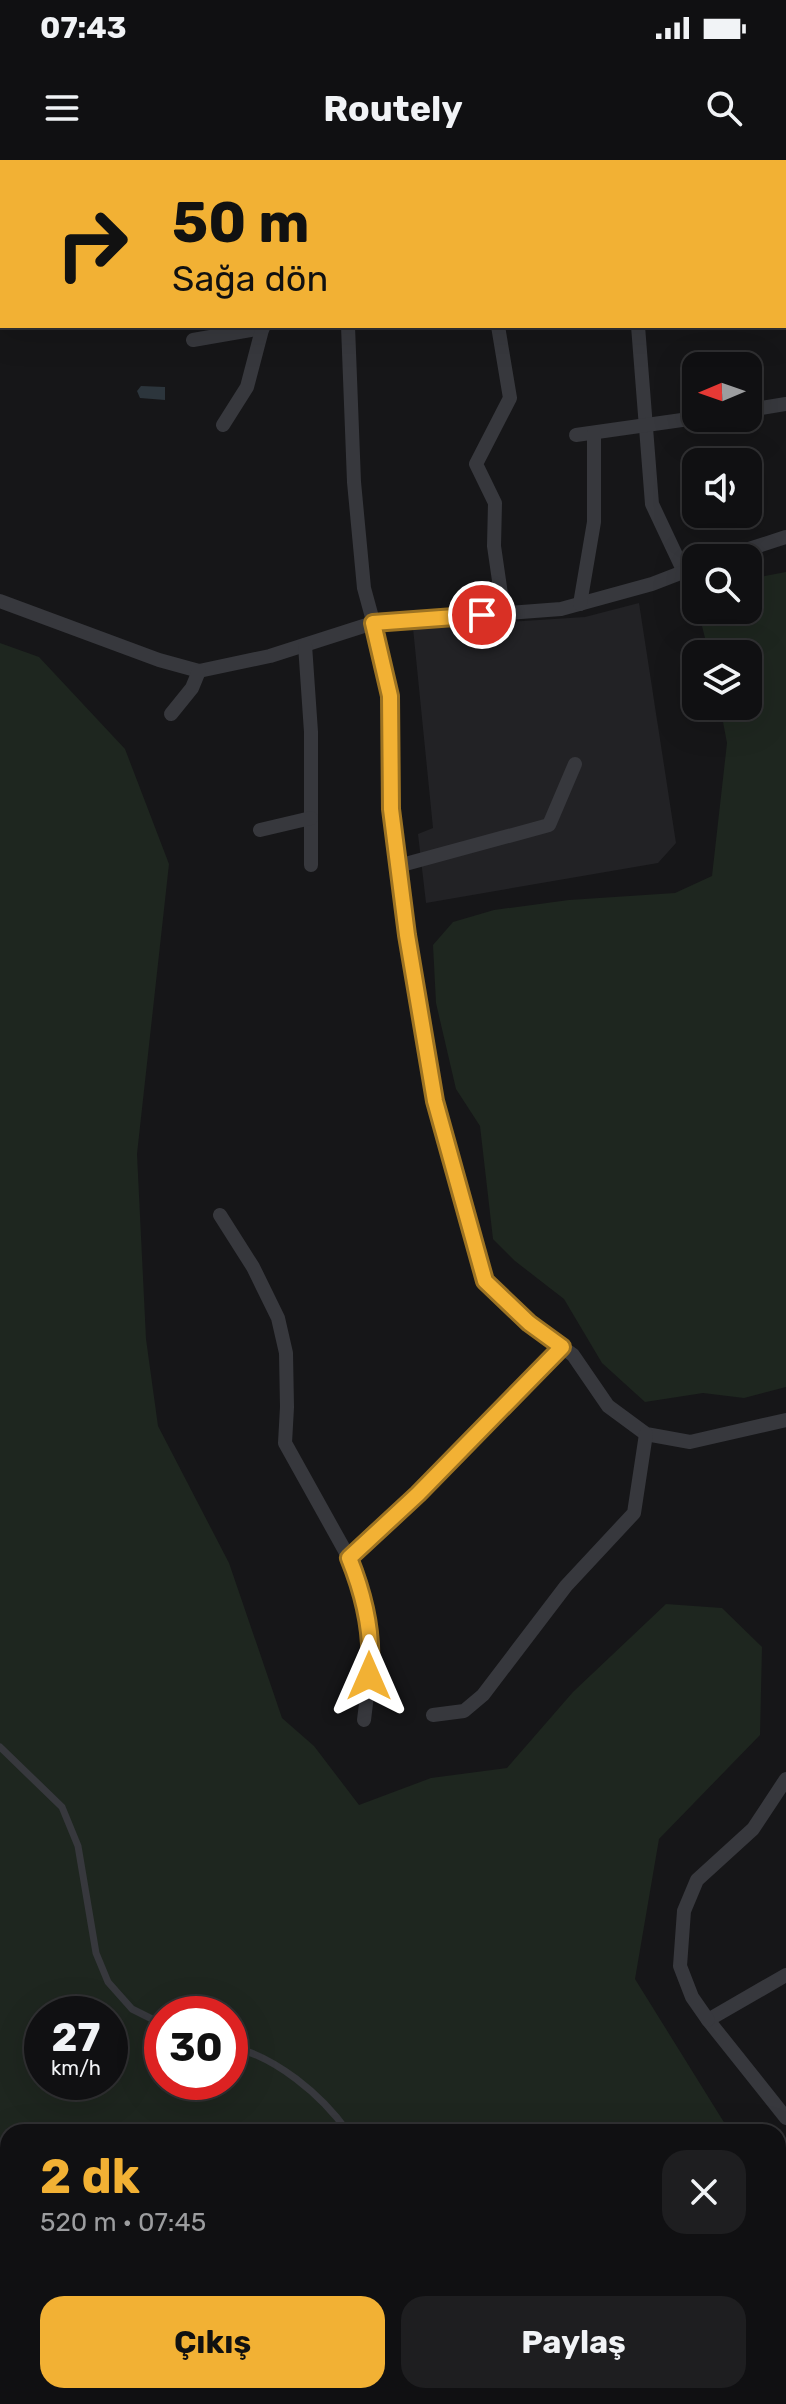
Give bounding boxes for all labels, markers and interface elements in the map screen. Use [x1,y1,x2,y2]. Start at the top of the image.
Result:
text: 07:43 [40,10,127,46]
icon: menu [40,86,84,130]
icon: search [702,86,746,130]
text: Routely [323,87,463,130]
text: 50 m [172,190,309,256]
icon: right [40,192,144,296]
text: Sağa dön [172,257,328,300]
north arrow [682,352,762,432]
map controls [682,352,762,720]
button: sound [682,448,762,528]
button: search [682,544,762,624]
pin [448,581,516,649]
icon: arrive [460,593,504,637]
button: layers [682,640,762,720]
position arrow [327,1634,411,1718]
speed limit sign: 30 [144,1996,248,2100]
text: 27 [52,2014,100,2061]
text: km/h [51,2056,101,2080]
text: 2 dk [40,2148,140,2205]
button: close [662,2150,746,2234]
text: 520 m · 07:45 [40,2207,206,2238]
button: Çıkış [40,2296,385,2388]
button: Paylaş [401,2296,746,2388]

